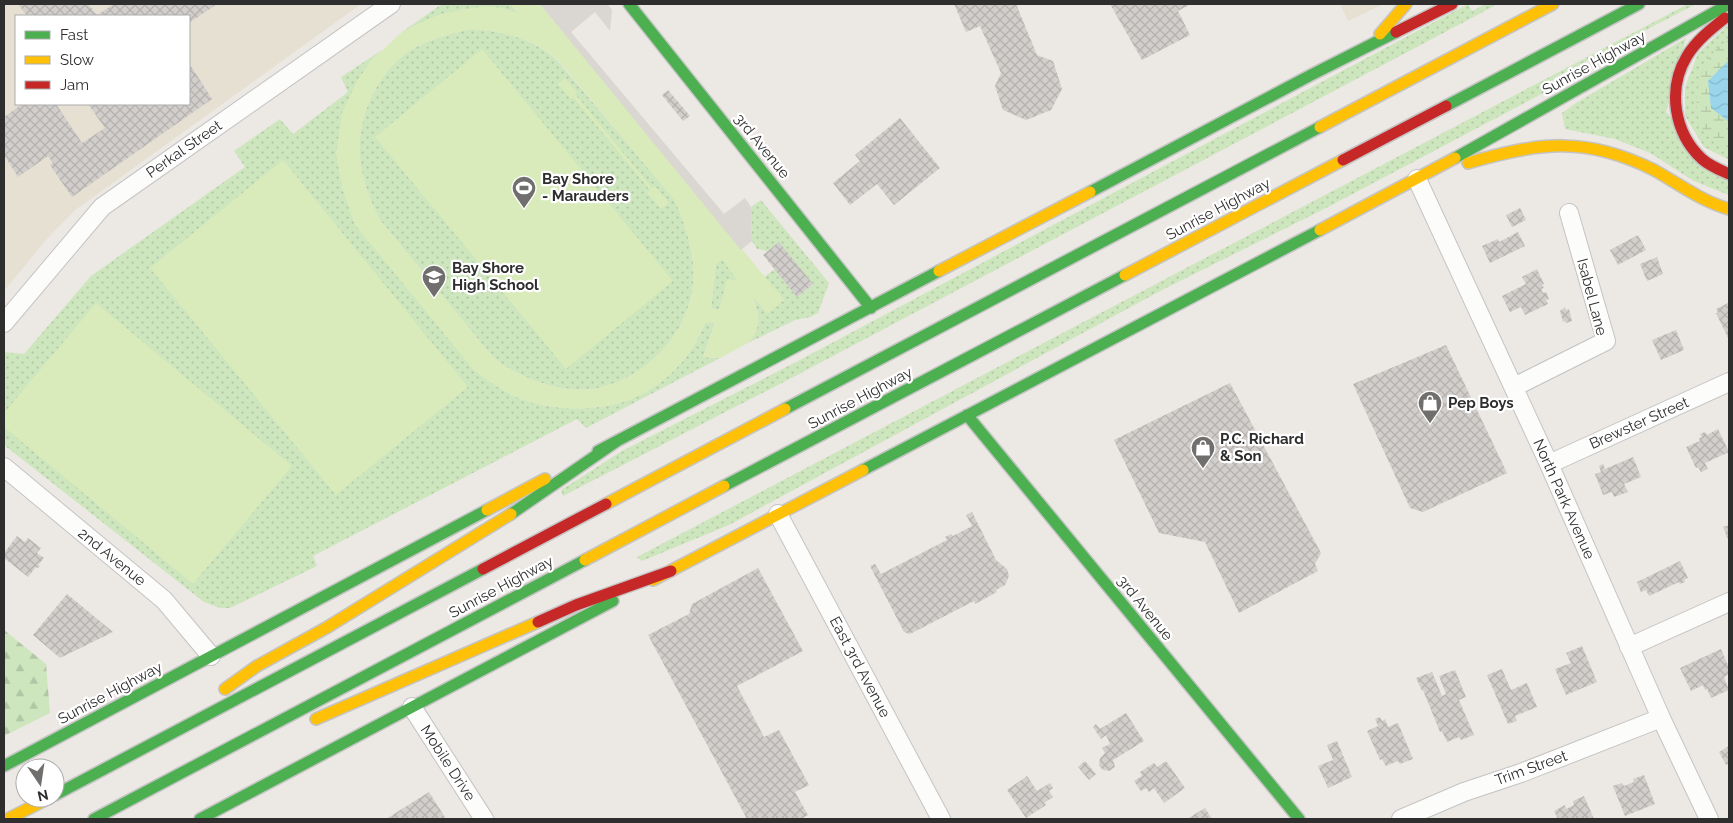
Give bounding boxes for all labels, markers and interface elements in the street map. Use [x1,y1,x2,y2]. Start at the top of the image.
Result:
legend [15,15,190,105]
text: Fast [60,26,88,44]
street label: Sunrise Highway [1539,27,1649,99]
text: Slow [60,51,94,69]
text: Jam [60,76,89,94]
street label: 3rd Avenue [730,110,794,182]
street label: Perkal Street [143,116,225,182]
place label: Bay Shore - Marauders [542,170,629,205]
street label: Sunrise Highway [1163,174,1273,244]
sports icon: Bay Shore - Marauders [511,175,537,209]
street label: Isabel Lane [1573,256,1611,338]
place label: Bay Shore High School [452,259,539,294]
school or university icon: Bay Shore High School [421,264,447,298]
street label: Sunrise Highway [805,363,915,433]
shop icon: Pep Boys [1417,390,1443,424]
street label: Brewster Street [1587,393,1691,453]
place label: Pep Boys [1448,394,1514,412]
place label: P.C. Richard & Son [1220,430,1304,465]
shop icon: P.C. Richard & Son [1190,435,1216,469]
street label: North Park Avenue [1529,436,1599,562]
street label: 2nd Avenue [75,524,150,590]
street label: Sunrise Highway [446,552,556,622]
street label: 3rd Avenue [1113,572,1177,644]
street label: East 3rd Avenue [826,613,894,721]
street label: Sunrise Highway [55,658,165,728]
street label: Mobile Drive [417,722,479,805]
street label: Trim Street [1492,747,1570,789]
north arrow [15,758,65,808]
text: N [36,787,50,805]

